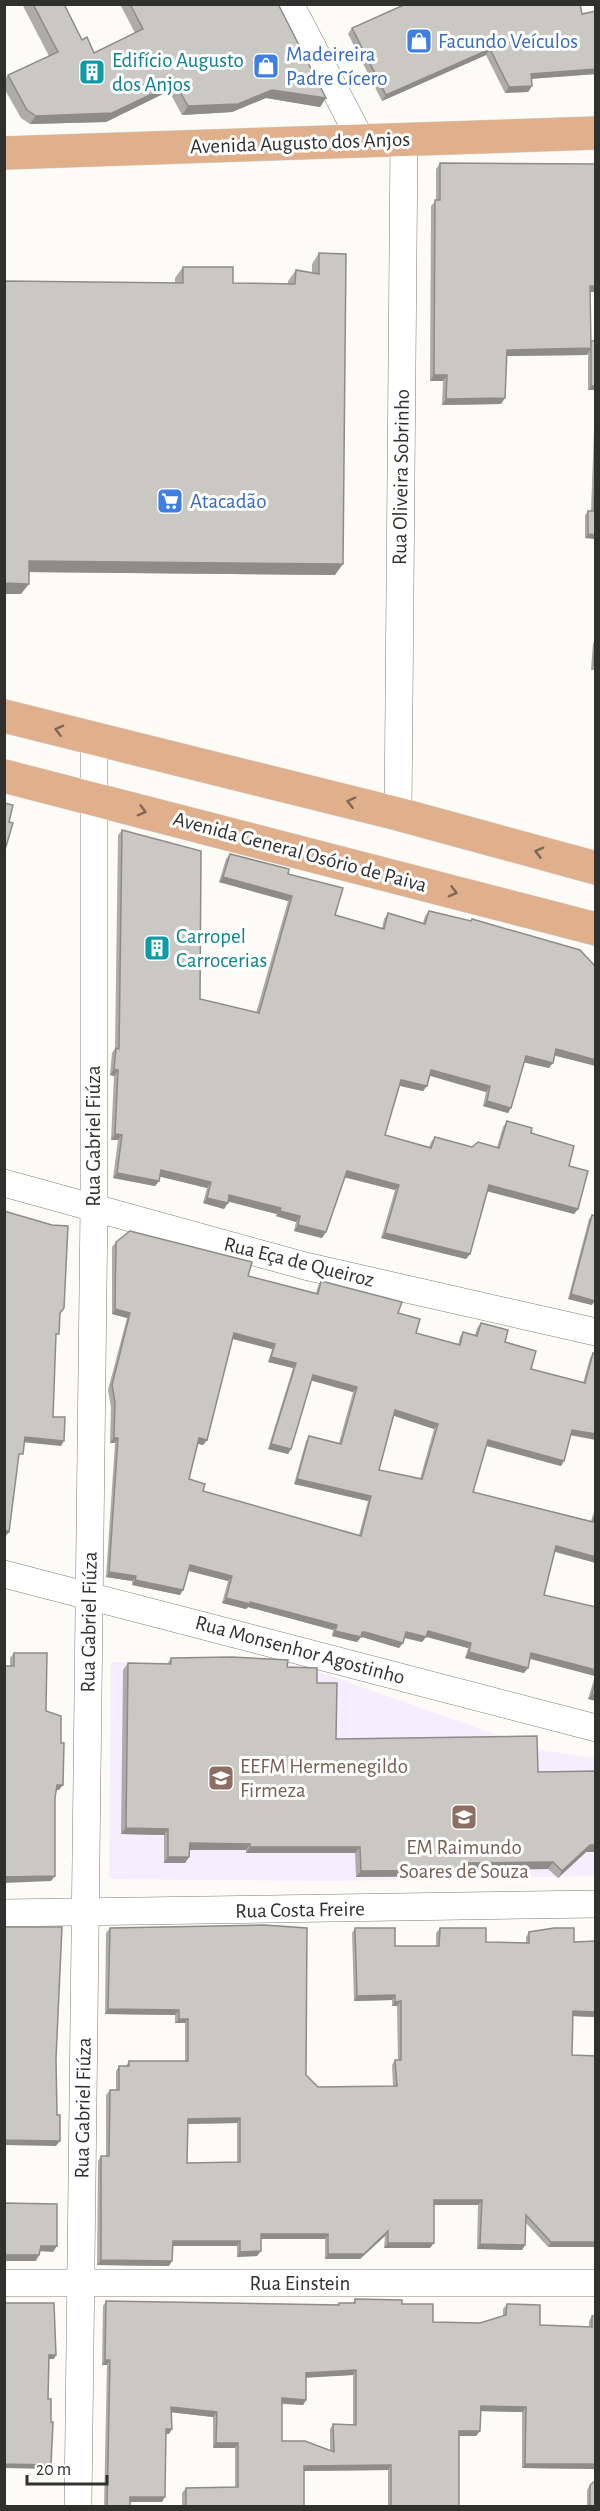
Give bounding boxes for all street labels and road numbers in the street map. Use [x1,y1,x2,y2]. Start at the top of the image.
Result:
street label: Avenida Augusto dos Anjos [190,129,410,157]
street label: Rua Oliveira Sobrinho [389,389,413,565]
street label: Avenida General Osório de Paiva [171,808,429,896]
street label: Rua Gabriel Fiúza [83,1065,104,1207]
street label: Rua Eça de Queiroz [222,1233,376,1291]
street label: Rua Gabriel Fiúza [77,1551,101,1693]
street label: Rua Monsenhor Agostinho [193,1612,407,1688]
street label: Rua Costa Freire [235,1898,365,1922]
street label: Rua Gabriel Fiúza [71,2037,95,2179]
street label: Rua Einstein [250,2273,350,2294]

